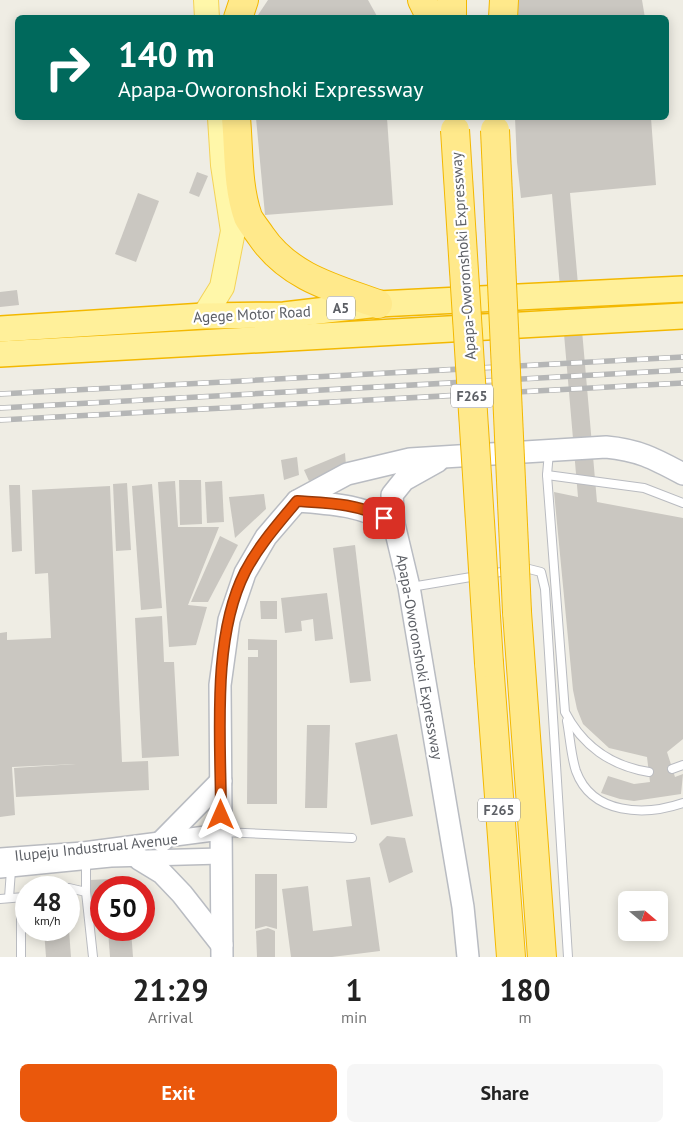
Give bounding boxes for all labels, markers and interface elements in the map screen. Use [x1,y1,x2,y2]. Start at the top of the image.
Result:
text: 140 m [118,31,215,77]
icon: right [35,35,100,100]
text: Apapa-Oworonshoki Expressway [118,75,423,103]
street label: Apapa-Oworonshoki Expressway [446,151,480,361]
road number: A5 [327,296,355,320]
street label: Agege Motor Road [193,301,311,327]
road number: F265 [451,384,493,408]
pin [363,497,405,539]
icon: arrive [370,504,398,532]
street label: Apapa-Oworonshoki Expressway [393,553,447,761]
position arrow [194,788,246,840]
road number: F265 [478,798,520,822]
street label: Ilupeju Industrual Avenue [13,829,179,865]
speed limit sign: 50 [90,876,155,941]
text: 48 [33,886,62,918]
north arrow [618,891,668,941]
map controls [618,891,668,941]
text: km/h [34,913,61,928]
text: 21:29 [132,970,209,1009]
text: 1 [346,970,363,1009]
text: 180 [499,970,551,1009]
text: Arrival [148,1007,193,1027]
text: min [341,1007,367,1027]
text: m [519,1007,532,1027]
button: Exit [20,1064,337,1122]
button: Share [347,1064,663,1122]

